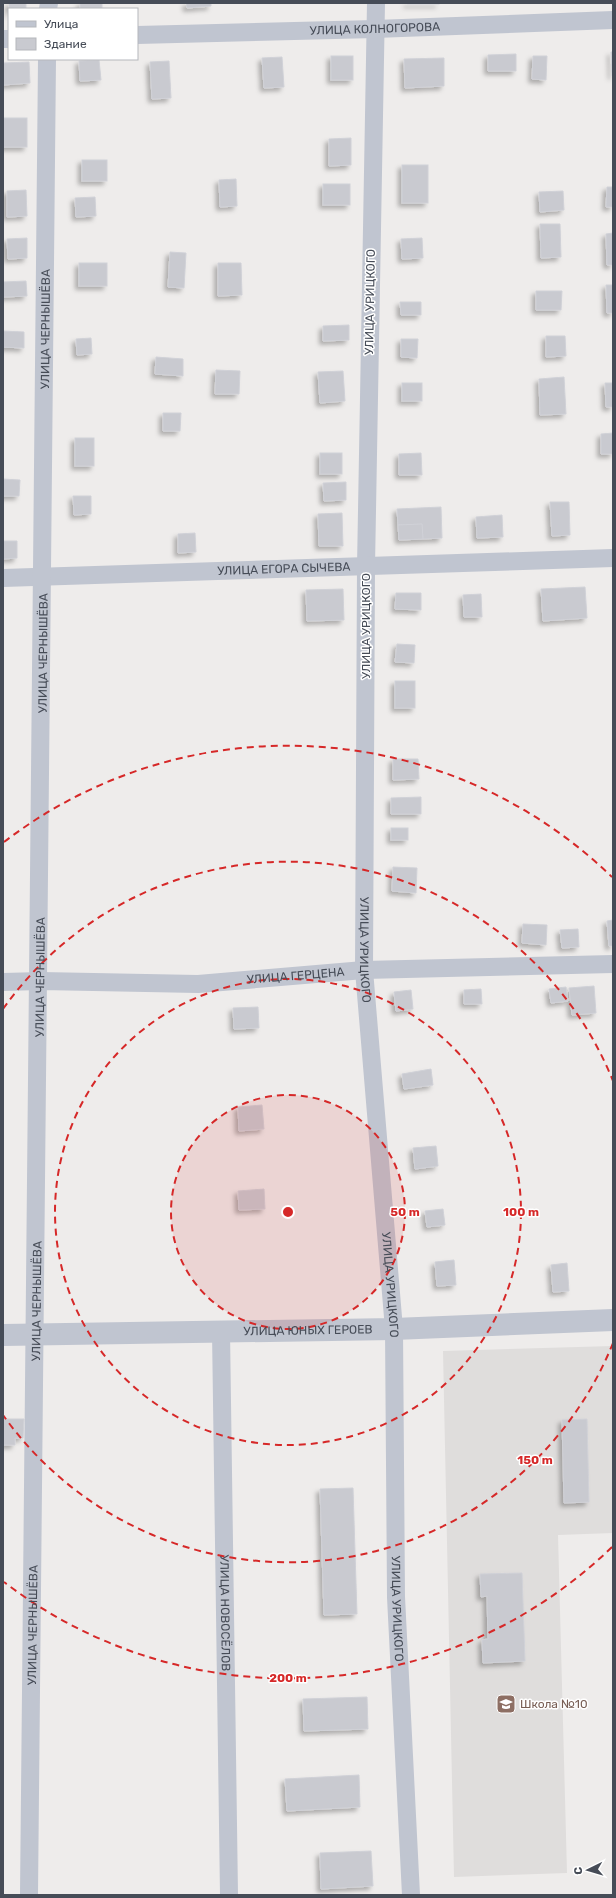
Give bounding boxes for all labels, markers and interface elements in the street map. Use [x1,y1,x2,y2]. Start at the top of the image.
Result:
legend [8,8,138,60]
text: Улица [44,17,78,31]
street label: УЛИЦА КОЛНОГОРОВА [310,20,440,38]
text: Здание [44,37,87,51]
street label: УЛИЦА УРИЦКОГО [362,249,378,355]
street label: УЛИЦА ЧЕРНЫШЁВА [38,269,53,389]
street label: УЛИЦА ЕГОРА СЫЧЕВА [217,560,351,578]
street label: УЛИЦА УРИЦКОГО [359,573,373,679]
street label: УЛИЦА ЧЕРНЫШЁВА [36,593,51,713]
street label: УЛИЦА УРИЦКОГО [357,897,374,1003]
street label: УЛИЦА ЧЕРНЫШЁВА [33,917,48,1037]
street label: УЛИЦА ГЕРЦЕНА [246,965,345,987]
centre of rings [281,1205,295,1219]
text: 50 m [390,1205,420,1219]
text: 100 m [503,1205,539,1219]
street label: УЛИЦА УРИЦКОГО [379,1231,401,1338]
street label: УЛИЦА ЧЕРНЫШЁВА [29,1241,44,1361]
street label: УЛИЦА ЮНЫХ ГЕРОЕВ [243,1322,373,1338]
text: 150 m [517,1453,553,1467]
street label: УЛИЦА НОВОСЁЛОВ [217,1555,233,1671]
street label: УЛИЦА УРИЦКОГО [389,1556,406,1662]
street label: УЛИЦА ЧЕРНЫШЁВА [25,1565,41,1685]
text: 200 m [269,1671,307,1685]
school or university icon: Школа №10 [495,1693,517,1715]
place label: Школа №10 [520,1697,588,1711]
north arrow [568,1850,608,1890]
text: С [572,1866,585,1875]

